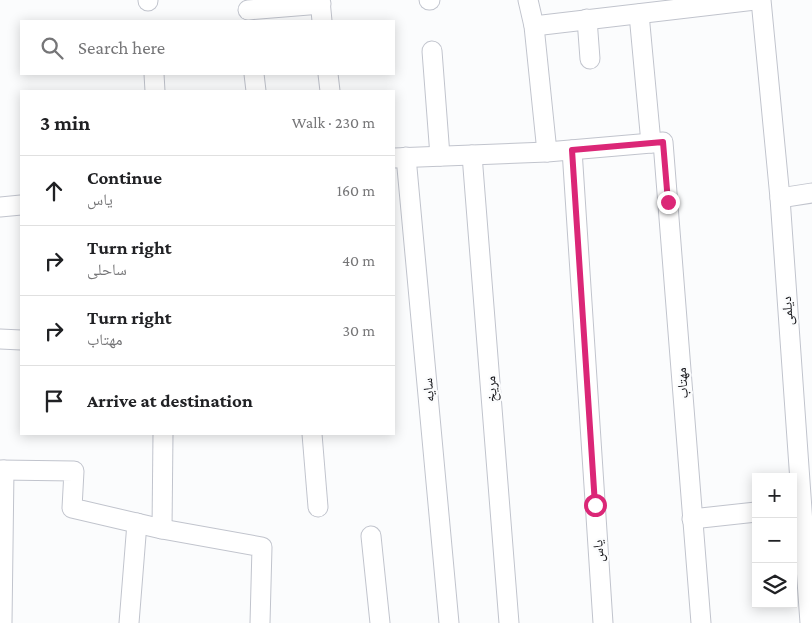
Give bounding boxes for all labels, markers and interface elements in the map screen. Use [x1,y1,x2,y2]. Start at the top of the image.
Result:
search box [20,20,395,75]
icon: search [38,34,66,62]
text: Search here [78,37,165,58]
text: 3 min [40,111,90,135]
text: Walk · 230 m [292,114,375,131]
text: Continue [87,167,162,188]
icon: ahead [40,177,68,205]
text: 160 m [337,182,375,199]
text: یاس [87,191,113,208]
route end [657,191,680,214]
text: Turn right [87,237,172,258]
icon: right [40,247,68,275]
text: 40 m [342,252,375,269]
text: ساحلی [87,261,127,278]
street label: دیلمی [778,295,797,326]
text: Turn right [87,307,172,328]
icon: right [40,317,68,345]
text: 30 m [343,322,375,339]
text: مهتاب [87,331,123,348]
street label: مهتاب [673,367,691,399]
street label: مریخ [482,375,502,403]
street label: سایه [419,377,437,403]
icon: arrive [40,387,68,415]
text: Arrive at destination [87,390,253,411]
map controls [752,473,797,608]
button: + [752,473,797,518]
route start [584,494,607,517]
button: − [752,518,797,563]
street label: یاس [589,539,608,563]
button: layers [752,563,797,608]

